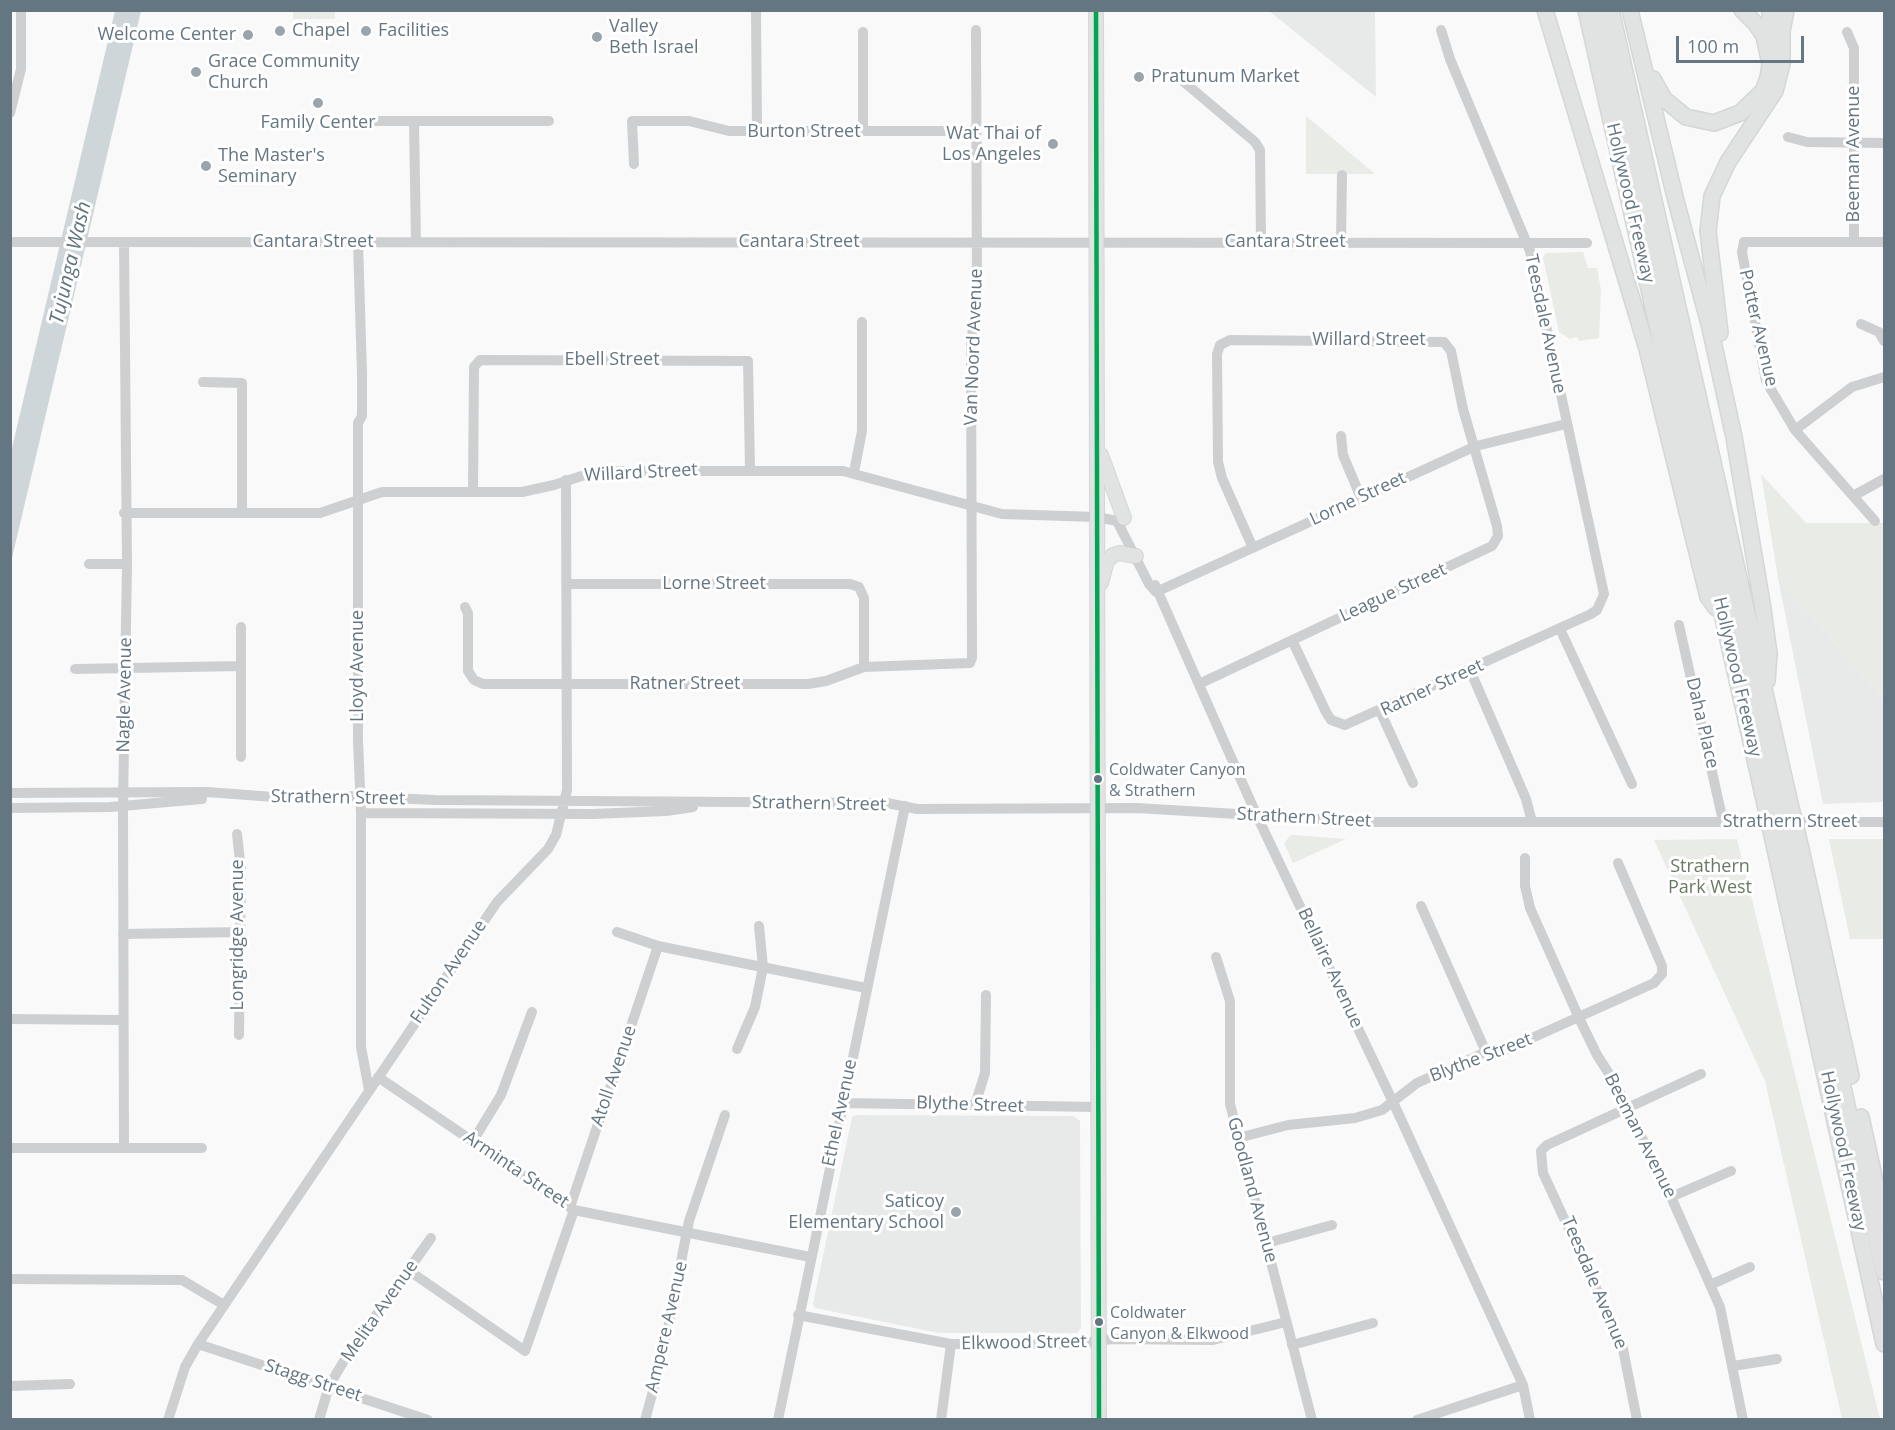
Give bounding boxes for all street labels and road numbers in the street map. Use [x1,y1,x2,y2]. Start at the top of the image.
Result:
street label: Beeman Avenue [1843,86,1865,222]
street label: Burton Street [747,121,861,143]
street label: Hollywood Freeway [1601,121,1659,285]
street label: Cantara Street [252,231,374,253]
street label: Cantara Street [738,231,860,253]
street label: Cantara Street [1224,231,1346,253]
street label: Teesdale Avenue [1520,252,1570,396]
street label: Potter Avenue [1734,267,1782,389]
street label: Van Noord Avenue [960,268,988,426]
street label: Willard Street [1312,329,1426,351]
street label: Ebell Street [564,349,660,371]
street label: Willard Street [584,459,698,487]
street label: Lorne Street [1306,467,1410,531]
street label: League Street [1336,559,1450,627]
street label: Lorne Street [662,573,766,595]
street label: Hollywood Freeway [1708,595,1766,759]
street label: Lloyd Avenue [347,610,369,722]
street label: Nagle Avenue [113,637,137,753]
street label: Ratner Street [1377,655,1487,721]
street label: Ratner Street [630,673,740,695]
street label: Daha Place [1681,675,1723,771]
street label: Strathern Street [271,786,405,810]
street label: Strathern Street [752,792,886,816]
street label: Strathern Street [1236,804,1372,832]
street label: Strathern Street [1723,811,1857,833]
street label: Longridge Avenue [227,859,249,1011]
street label: Bellaire Avenue [1293,904,1367,1032]
street label: Fulton Avenue [406,916,492,1028]
street label: Atoll Avenue [587,1023,641,1129]
street label: Blythe Street [1427,1029,1535,1087]
street label: Ethel Avenue [818,1057,862,1169]
street label: Hollywood Freeway [1815,1069,1871,1233]
street label: Beeman Avenue [1599,1070,1681,1202]
street label: Blythe Street [916,1092,1024,1118]
street label: Goodland Avenue [1222,1115,1282,1265]
street label: Arminta Street [459,1127,573,1213]
street label: Teesdale Avenue [1556,1214,1632,1352]
street label: Melita Avenue [337,1256,423,1366]
street label: Ampere Avenue [641,1259,693,1395]
street label: Elkwood Street [961,1331,1087,1355]
street label: Stagg Street [262,1355,364,1407]

